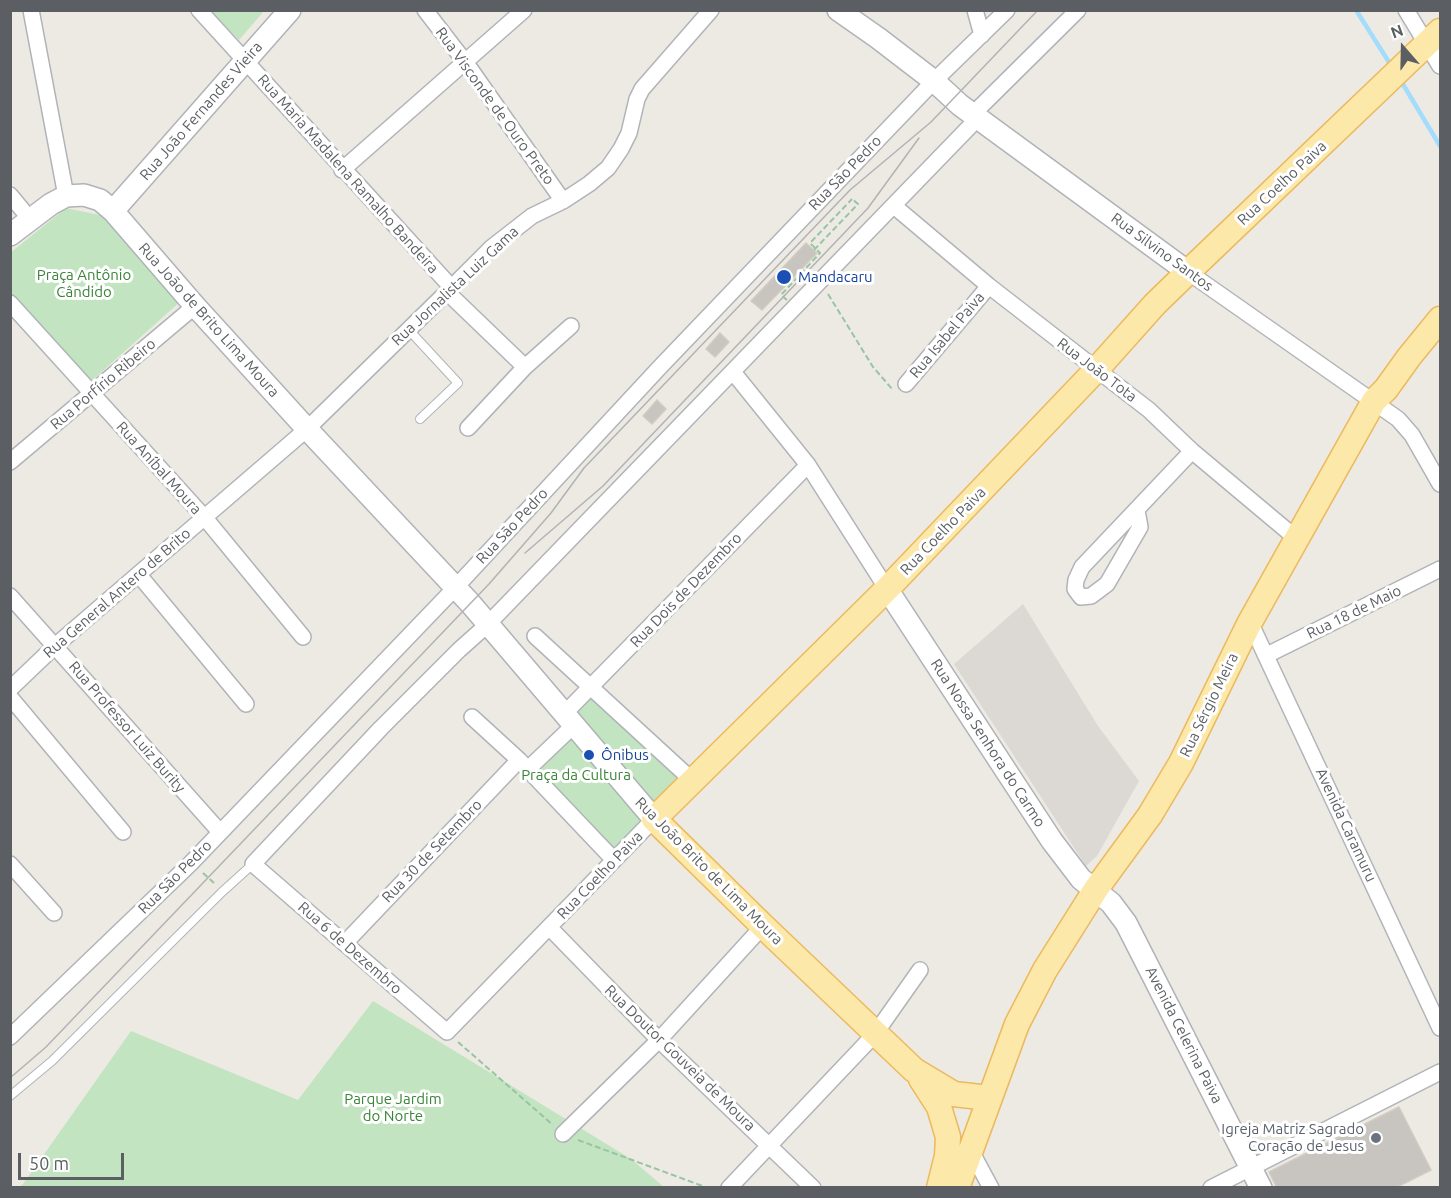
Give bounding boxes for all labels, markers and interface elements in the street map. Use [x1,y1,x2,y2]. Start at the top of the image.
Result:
north arrow [1373,18,1433,78]
text: N [1388,21,1406,42]
street label: Rua Visconde de Ouro Preto [432,24,558,188]
street label: Rua João Fernandes Vieira [136,38,266,184]
street label: Rua Maria Madalena Ramalho Bandeira [254,71,442,277]
street label: Rua São Pedro [805,132,885,214]
street label: Rua Coelho Paiva [1234,137,1330,229]
street label: Rua Silvino Santos [1108,209,1216,295]
street label: Rua Jornalista Luiz Gama [388,223,522,349]
street label: Rua João de Brito Lima Moura [135,239,283,401]
park label: Praça Antônio Cândido [37,266,131,301]
marker: Mandacaru [775,268,793,286]
place label: Mandacaru [798,268,873,286]
street label: Rua Isabel Paiva [906,288,988,382]
street label: Rua João Tota [1054,334,1140,406]
street label: Rua Porfírio Ribeiro [47,335,159,433]
street label: Rua Aníbal Moura [113,418,205,518]
street label: Rua Coelho Paiva [897,483,989,579]
street label: Rua São Pedro [472,484,552,568]
street label: Rua General Antero de Brito [40,524,194,662]
street label: Rua Dois de Dezembro [627,529,745,651]
street label: Rua 18 de Maio [1304,581,1404,643]
street label: Rua Sérgio Meira [1176,650,1242,760]
street label: Rua Nossa Senhora do Carmo [927,656,1049,830]
street label: Rua Professor Luiz Burity [65,658,189,796]
place label: Ônibus [601,746,649,764]
marker: Ônibus [582,748,596,762]
street label: Avenida Caramuru [1312,765,1380,885]
park label: Praça da Cultura [521,766,631,784]
street label: Rua João Brito de Lima Moura [631,793,787,949]
street label: Rua 30 de Setembro [378,796,486,906]
street label: Rua Coelho Paiva [554,827,646,923]
street label: Rua São Pedro [134,836,216,918]
street label: Rua 6 de Dezembro [294,898,406,998]
street label: Avenida Celerina Paiva [1142,964,1226,1106]
street label: Rua Doutor Gouveia de Moura [601,981,759,1135]
park label: Parque Jardim do Norte [344,1090,442,1125]
place label: Igreja Matriz Sagrado Coração de Jesus [1221,1120,1364,1155]
marker: Igreja Matriz Sagrado Coração de Jesus [1369,1131,1383,1145]
scale bar [21,1141,128,1179]
text: 50 m [29,1153,69,1173]

